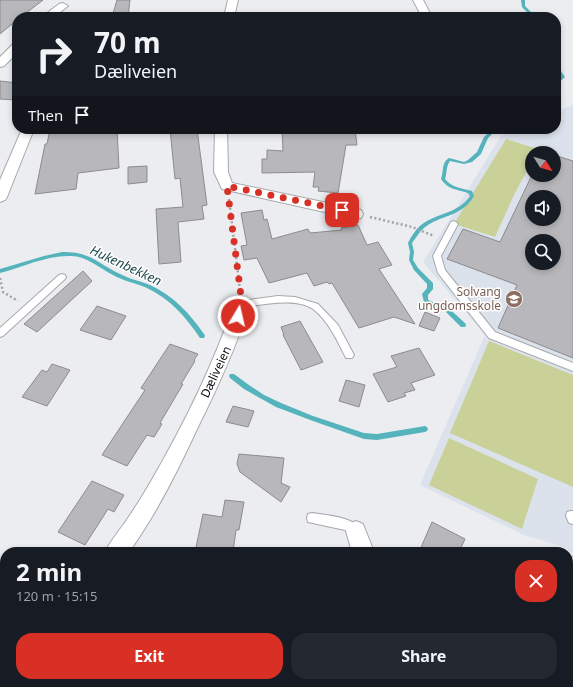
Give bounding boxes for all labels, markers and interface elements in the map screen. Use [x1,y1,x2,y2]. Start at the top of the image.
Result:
text: 70 m [94,23,161,61]
icon: right [28,28,80,80]
text: Dæliveien [94,59,177,83]
icon: arrive [71,104,93,126]
text: Then [28,105,63,125]
north arrow [525,146,561,182]
map controls [525,146,561,270]
button: sound [525,190,561,226]
pin [325,193,359,227]
icon: arrive [331,199,353,221]
button: search [525,234,561,270]
water label: Hukenbekken [87,241,165,289]
place label: Solvang ungdomsskole [418,283,501,314]
school or university icon: Solvang ungdomsskole [504,289,524,309]
position arrow [217,295,259,337]
street label: Dæliveien [196,343,235,401]
text: 2 min [16,555,82,588]
button: close [515,560,557,602]
text: 120 m · 15:15 [16,587,97,605]
button: Exit [16,633,283,679]
button: Share [291,633,557,679]

